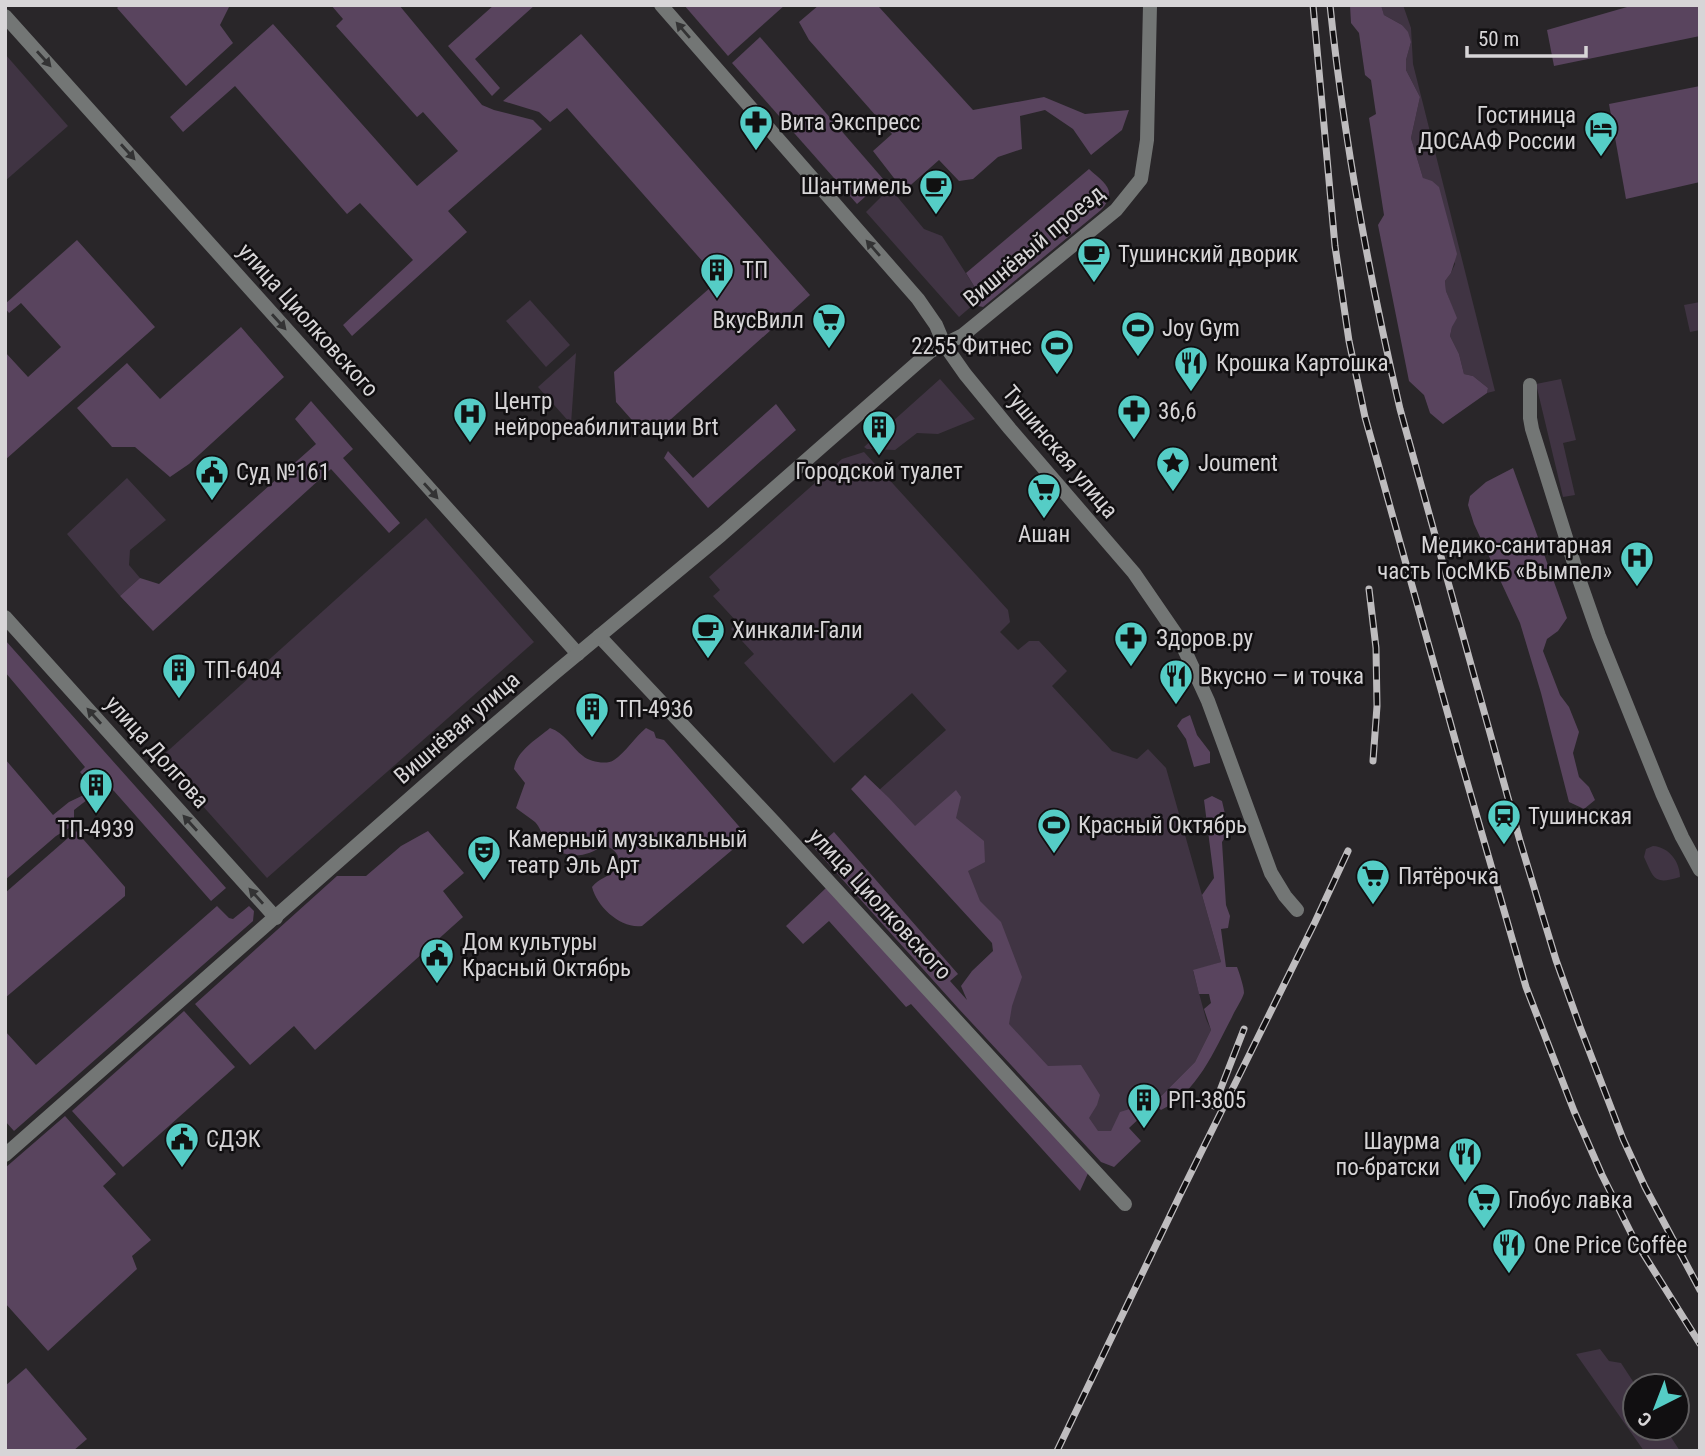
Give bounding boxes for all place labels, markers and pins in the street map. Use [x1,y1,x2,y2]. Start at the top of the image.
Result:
place label: Гостиница ДОСААФ России [1418,102,1576,155]
pharmacy icon: Вита Экспресс [737,103,775,152]
place label: Вита Экспресс [780,109,920,136]
hotel icon: Гостиница ДОСААФ России [1582,109,1620,158]
cafe icon: Шантимель [917,167,955,216]
place label: Шантимель [801,173,912,200]
cafe icon: Тушинский дворик [1075,235,1113,284]
place label: Тушинский дворик [1118,241,1298,268]
building icon: ТП [698,251,736,300]
place label: ТП [742,257,768,284]
supermarket icon: ВкусВилл [810,301,848,350]
place label: ВкусВилл [713,307,804,334]
sports icon: Joy Gym [1119,309,1157,358]
place label: Joy Gym [1162,315,1240,342]
sports icon: 2255 Фитнес [1038,327,1076,376]
place label: 2255 Фитнес [911,333,1032,360]
restaurant icon: Крошка Картошка [1172,344,1210,393]
place label: Крошка Картошка [1216,350,1389,377]
place label: Центр нейрореабилитации Brt [494,388,719,441]
pharmacy icon: 36,6 [1115,392,1153,441]
hospital icon: Центр нейрореабилитации Brt [451,395,489,444]
place label: 36,6 [1158,398,1197,425]
building icon: Городской туалет [860,408,898,457]
place icon: Joument [1154,444,1192,493]
place label: Joument [1198,450,1278,477]
public building icon: Суд №161 [193,453,231,502]
place label: Городской туалет [795,458,963,485]
place label: Суд №161 [236,459,330,486]
supermarket icon: Ашан [1025,471,1063,520]
place label: Ашан [1018,521,1070,548]
place label: Медико-санитарная часть ГосМКБ «Вымпел» [1377,532,1612,585]
hospital icon: Медико-санитарная часть ГосМКБ «Вымпел» [1618,539,1656,588]
cafe icon: Хинкали-Гали [689,611,727,660]
place label: Хинкали-Гали [732,617,863,644]
pharmacy icon: Здоров.ру [1112,619,1150,668]
place label: Здоров.ру [1156,625,1254,652]
building icon: ТП-6404 [160,651,198,700]
place label: ТП-6404 [204,657,281,684]
restaurant icon: Вкусно — и точка [1157,657,1195,706]
place label: Вкусно — и точка [1200,663,1364,690]
building icon: ТП-4936 [573,690,611,739]
place label: ТП-4936 [616,696,693,723]
building icon: ТП-4939 [77,766,115,815]
station icon: Тушинская [1485,797,1523,846]
place label: Тушинская [1528,803,1632,830]
sports icon: Красный Октябрь [1035,806,1073,855]
place label: Красный Октябрь [1078,812,1247,839]
place label: ТП-4939 [57,816,135,843]
place label: Камерный музыкальный театр Эль Арт [508,826,747,879]
theatre icon: Камерный музыкальный театр Эль Арт [465,833,503,882]
supermarket icon: Пятёрочка [1354,857,1392,906]
place label: Пятёрочка [1398,863,1499,890]
place label: Дом культуры Красный Октябрь [462,929,631,982]
public building icon: Дом культуры Красный Октябрь [418,936,456,985]
building icon: РП-3805 [1125,1081,1163,1130]
place label: РП-3805 [1168,1087,1246,1114]
public building icon: СДЭК [163,1120,201,1169]
place label: СДЭК [206,1126,261,1153]
place label: Шаурма по-братски [1336,1128,1440,1181]
restaurant icon: Шаурма по-братски [1446,1135,1484,1184]
supermarket icon: Глобус лавка [1465,1181,1503,1230]
place label: Глобус лавка [1508,1187,1633,1214]
restaurant icon: One Price Coffee [1490,1226,1528,1275]
place label: One Price Coffee [1534,1232,1687,1259]

